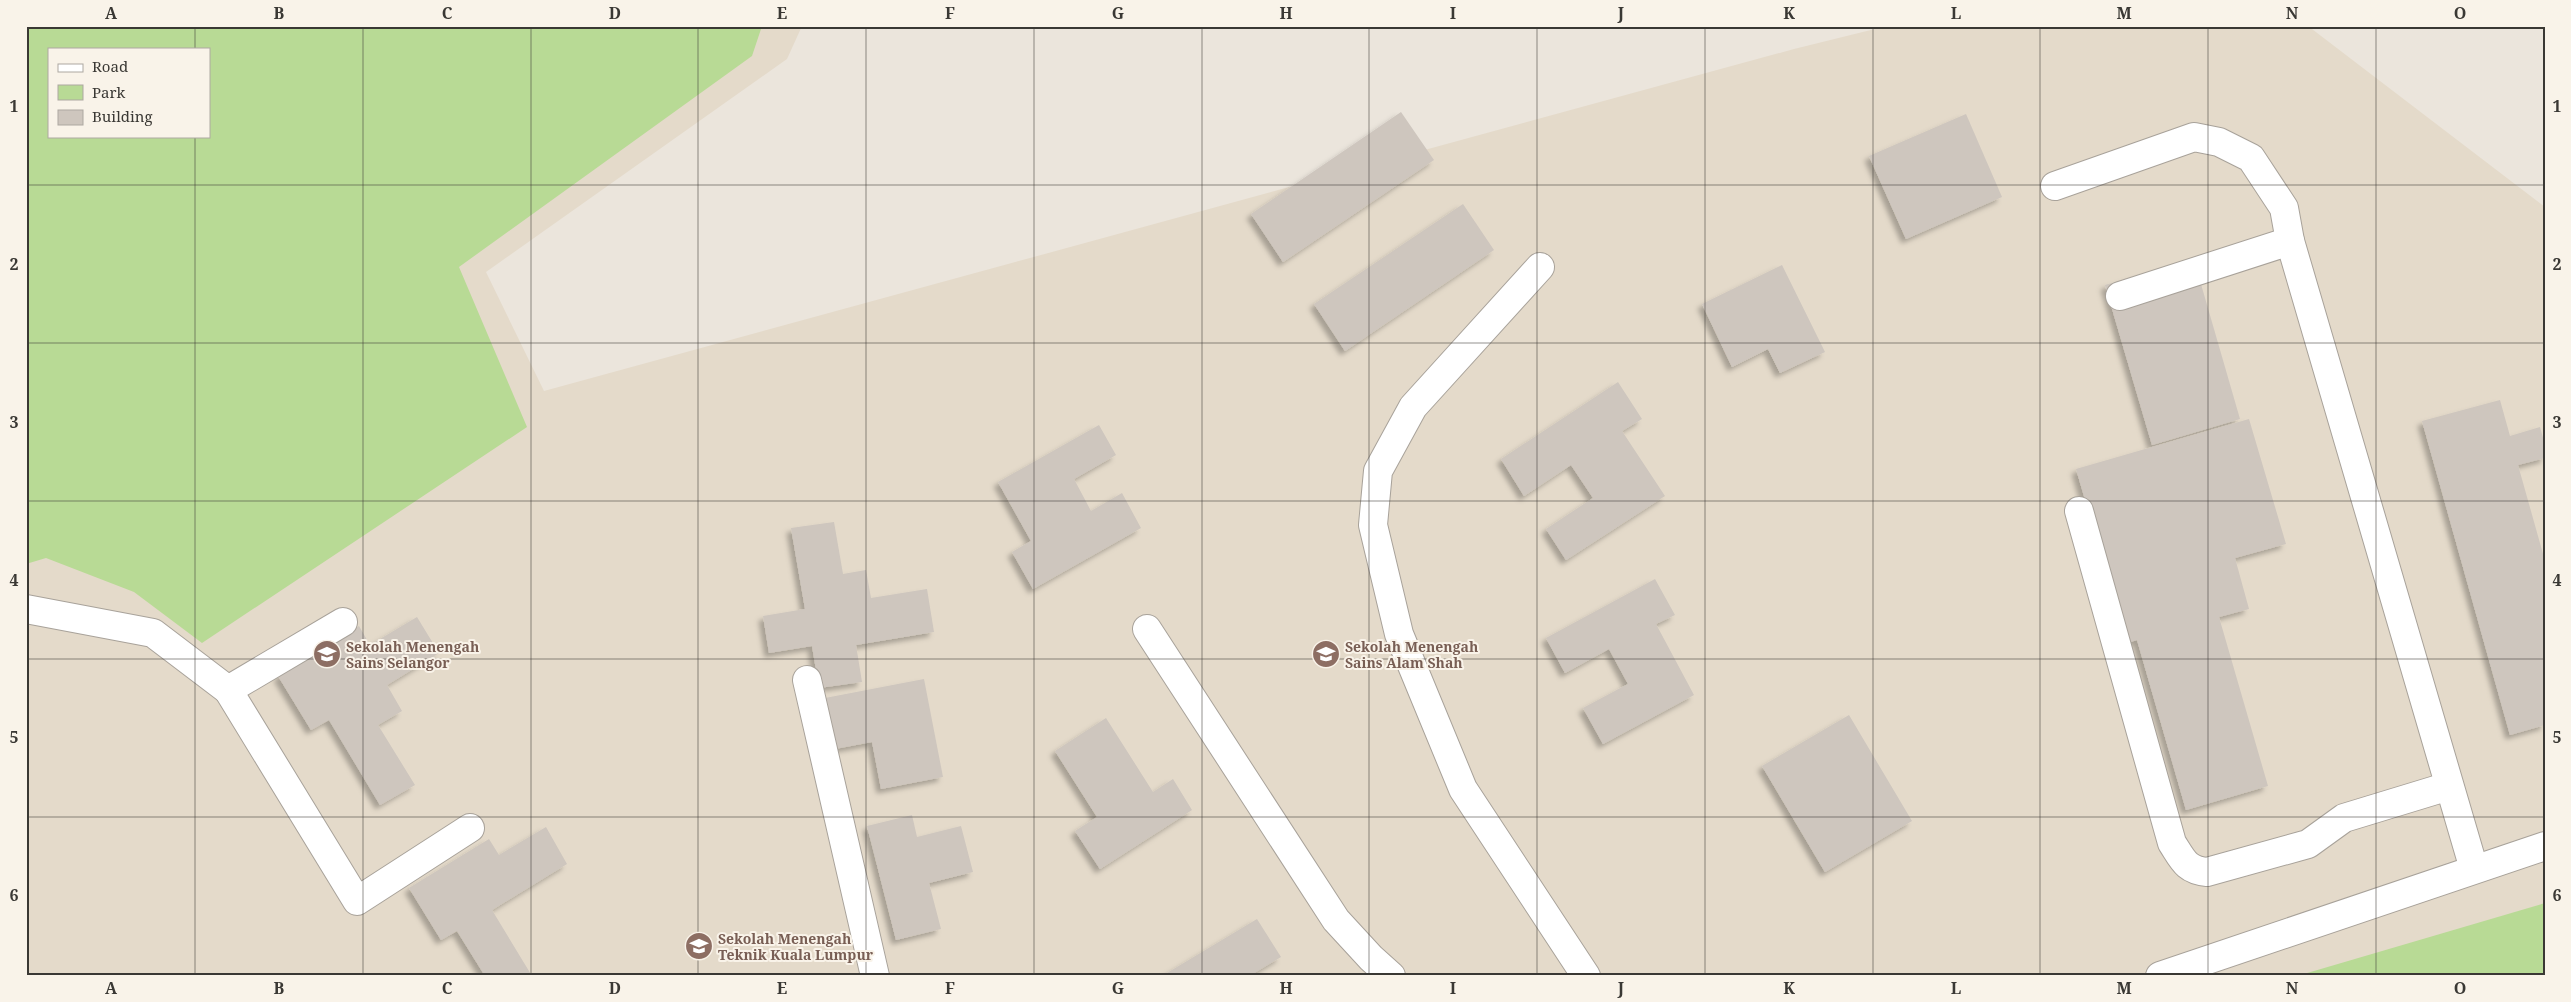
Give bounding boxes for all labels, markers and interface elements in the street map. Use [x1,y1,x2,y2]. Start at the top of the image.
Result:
text: A [105,2,118,24]
text: B [274,2,285,24]
text: C [442,2,453,24]
text: D [609,2,621,24]
text: E [777,2,787,24]
text: F [945,2,955,24]
text: G [1112,2,1124,24]
text: H [1279,2,1293,24]
text: I [1450,2,1456,24]
text: J [1617,2,1625,24]
text: K [1783,2,1795,24]
text: L [1951,2,1961,24]
text: M [2116,2,2132,24]
text: N [2286,2,2299,24]
text: O [2454,2,2466,24]
legend [48,48,210,138]
text: Road [92,56,128,76]
text: Park [92,82,126,102]
text: 1 [9,95,19,117]
text: 1 [2552,95,2562,117]
text: Building [92,106,153,126]
text: 2 [9,253,19,275]
text: 2 [2552,253,2562,275]
text: 3 [9,411,19,433]
text: 3 [2552,411,2562,433]
text: 4 [9,569,19,591]
text: 4 [2552,569,2562,591]
place label: Sekolah Menengah Sains Selangor [346,637,479,672]
place label: Sekolah Menengah Sains Alam Shah [1345,637,1478,672]
school or university icon: Sekolah Menengah Sains Selangor [312,639,342,669]
school or university icon: Sekolah Menengah Sains Alam Shah [1311,639,1341,669]
text: 5 [9,726,19,748]
text: 5 [2552,726,2562,748]
text: 6 [9,884,19,906]
text: 6 [2552,884,2562,906]
place label: Sekolah Menengah Teknik Kuala Lumpur [718,929,874,964]
school or university icon: Sekolah Menengah Teknik Kuala Lumpur [684,931,714,961]
text: A [105,977,118,999]
text: B [274,977,285,999]
text: C [442,977,453,999]
text: D [609,977,621,999]
text: E [777,977,787,999]
text: F [945,977,955,999]
text: G [1112,977,1124,999]
text: H [1279,977,1293,999]
text: I [1450,977,1456,999]
text: J [1617,977,1625,999]
text: K [1783,977,1795,999]
text: L [1951,977,1961,999]
text: M [2116,977,2132,999]
text: N [2286,977,2299,999]
text: O [2454,977,2466,999]

